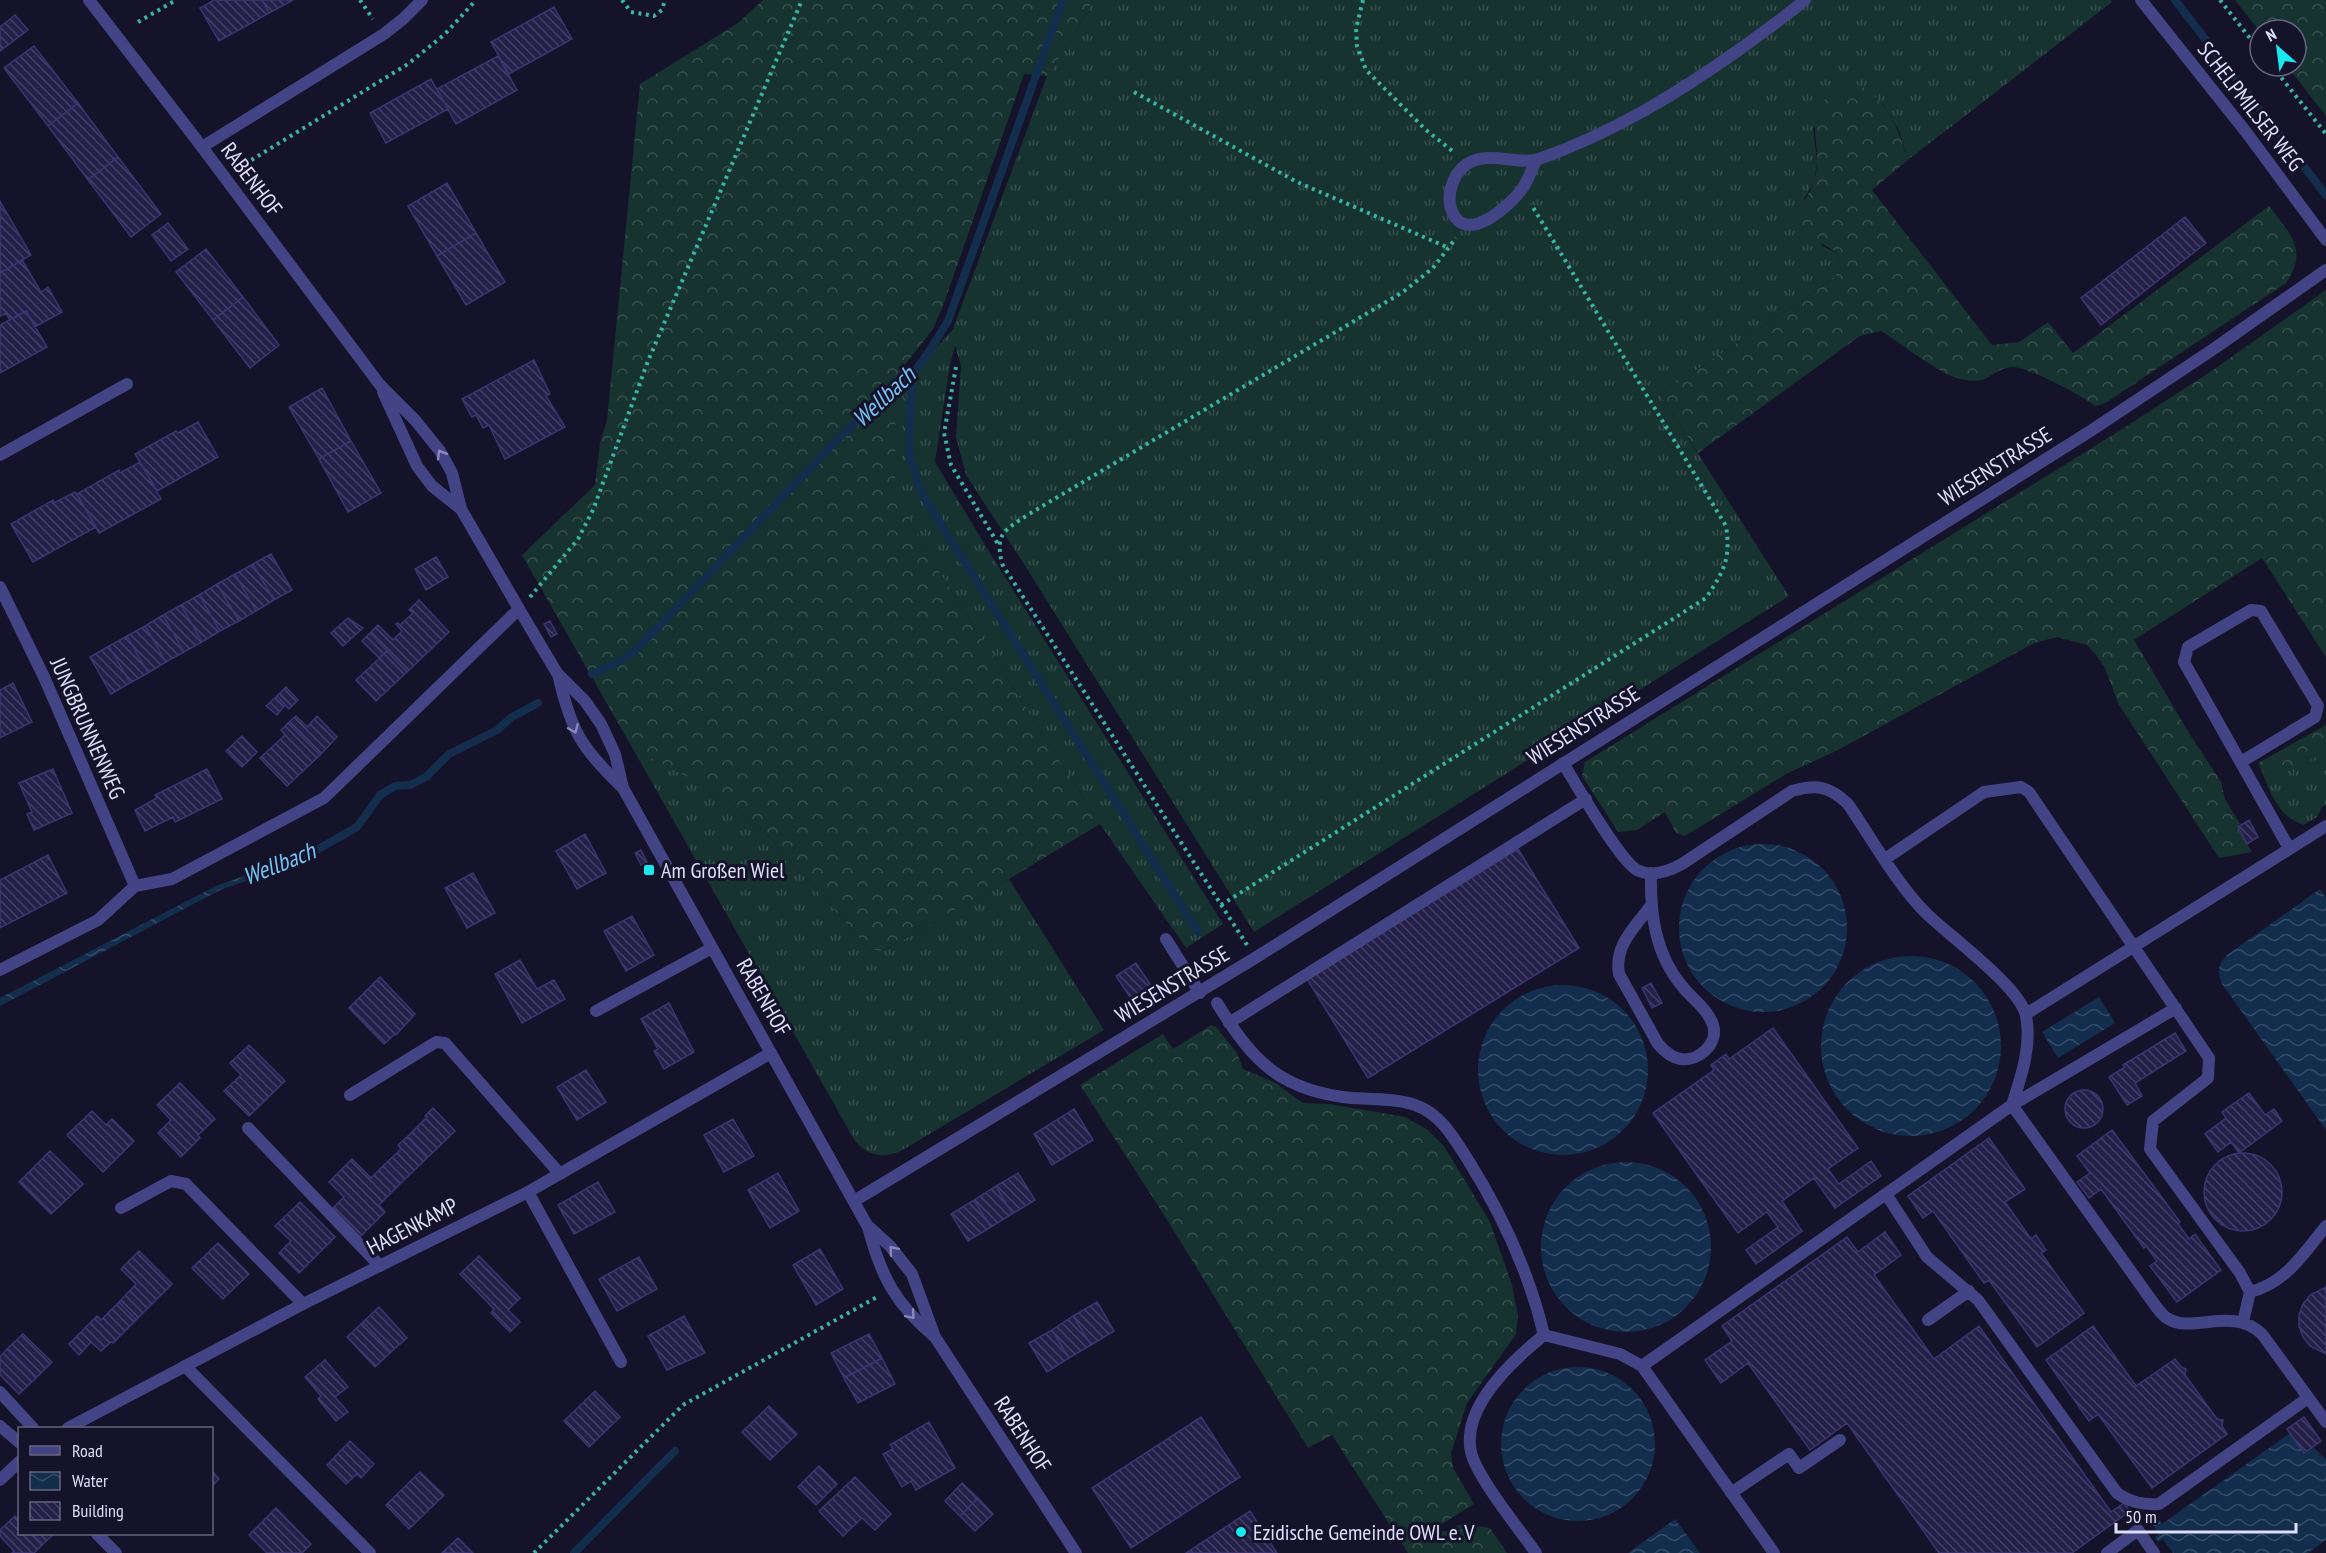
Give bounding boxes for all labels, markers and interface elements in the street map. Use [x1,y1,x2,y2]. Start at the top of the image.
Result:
north arrow [2248,18,2308,78]
text: N [2262,24,2279,46]
street label: SCHELPMILSER WEG [2192,36,2310,176]
street label: RABENHOF [215,137,289,221]
water label: Wellbach [845,359,923,434]
street label: WIESENSTRASSE [1933,420,2057,512]
one-way arrow [437,450,448,460]
street label: JUNGBRUNNENWEG [44,652,132,803]
street label: WIESENSTRASSE [1521,679,1645,771]
one-way arrow [567,723,579,734]
water label: Wellbach [238,834,321,892]
place label: Am Großen Wiel [661,856,785,884]
marker: Am Großen Wiel [642,863,656,877]
street label: WIESENSTRASSE [1110,939,1234,1029]
street label: RABENHOF [731,953,797,1041]
street label: HAGENKAMP [362,1191,462,1261]
one-way arrow [889,1246,900,1257]
one-way arrow [904,1308,915,1319]
street label: RABENHOF [988,1391,1058,1477]
legend [18,1427,213,1535]
text: Road [72,1439,103,1462]
text: Water [72,1469,108,1492]
scale bar [2116,1496,2296,1534]
text: Building [72,1499,124,1522]
text: 50 m [2125,1505,2157,1528]
place label: Ezidische Gemeinde OWL e. V [1253,1518,1475,1546]
marker: Ezidische Gemeinde OWL e. V [1234,1525,1248,1539]

